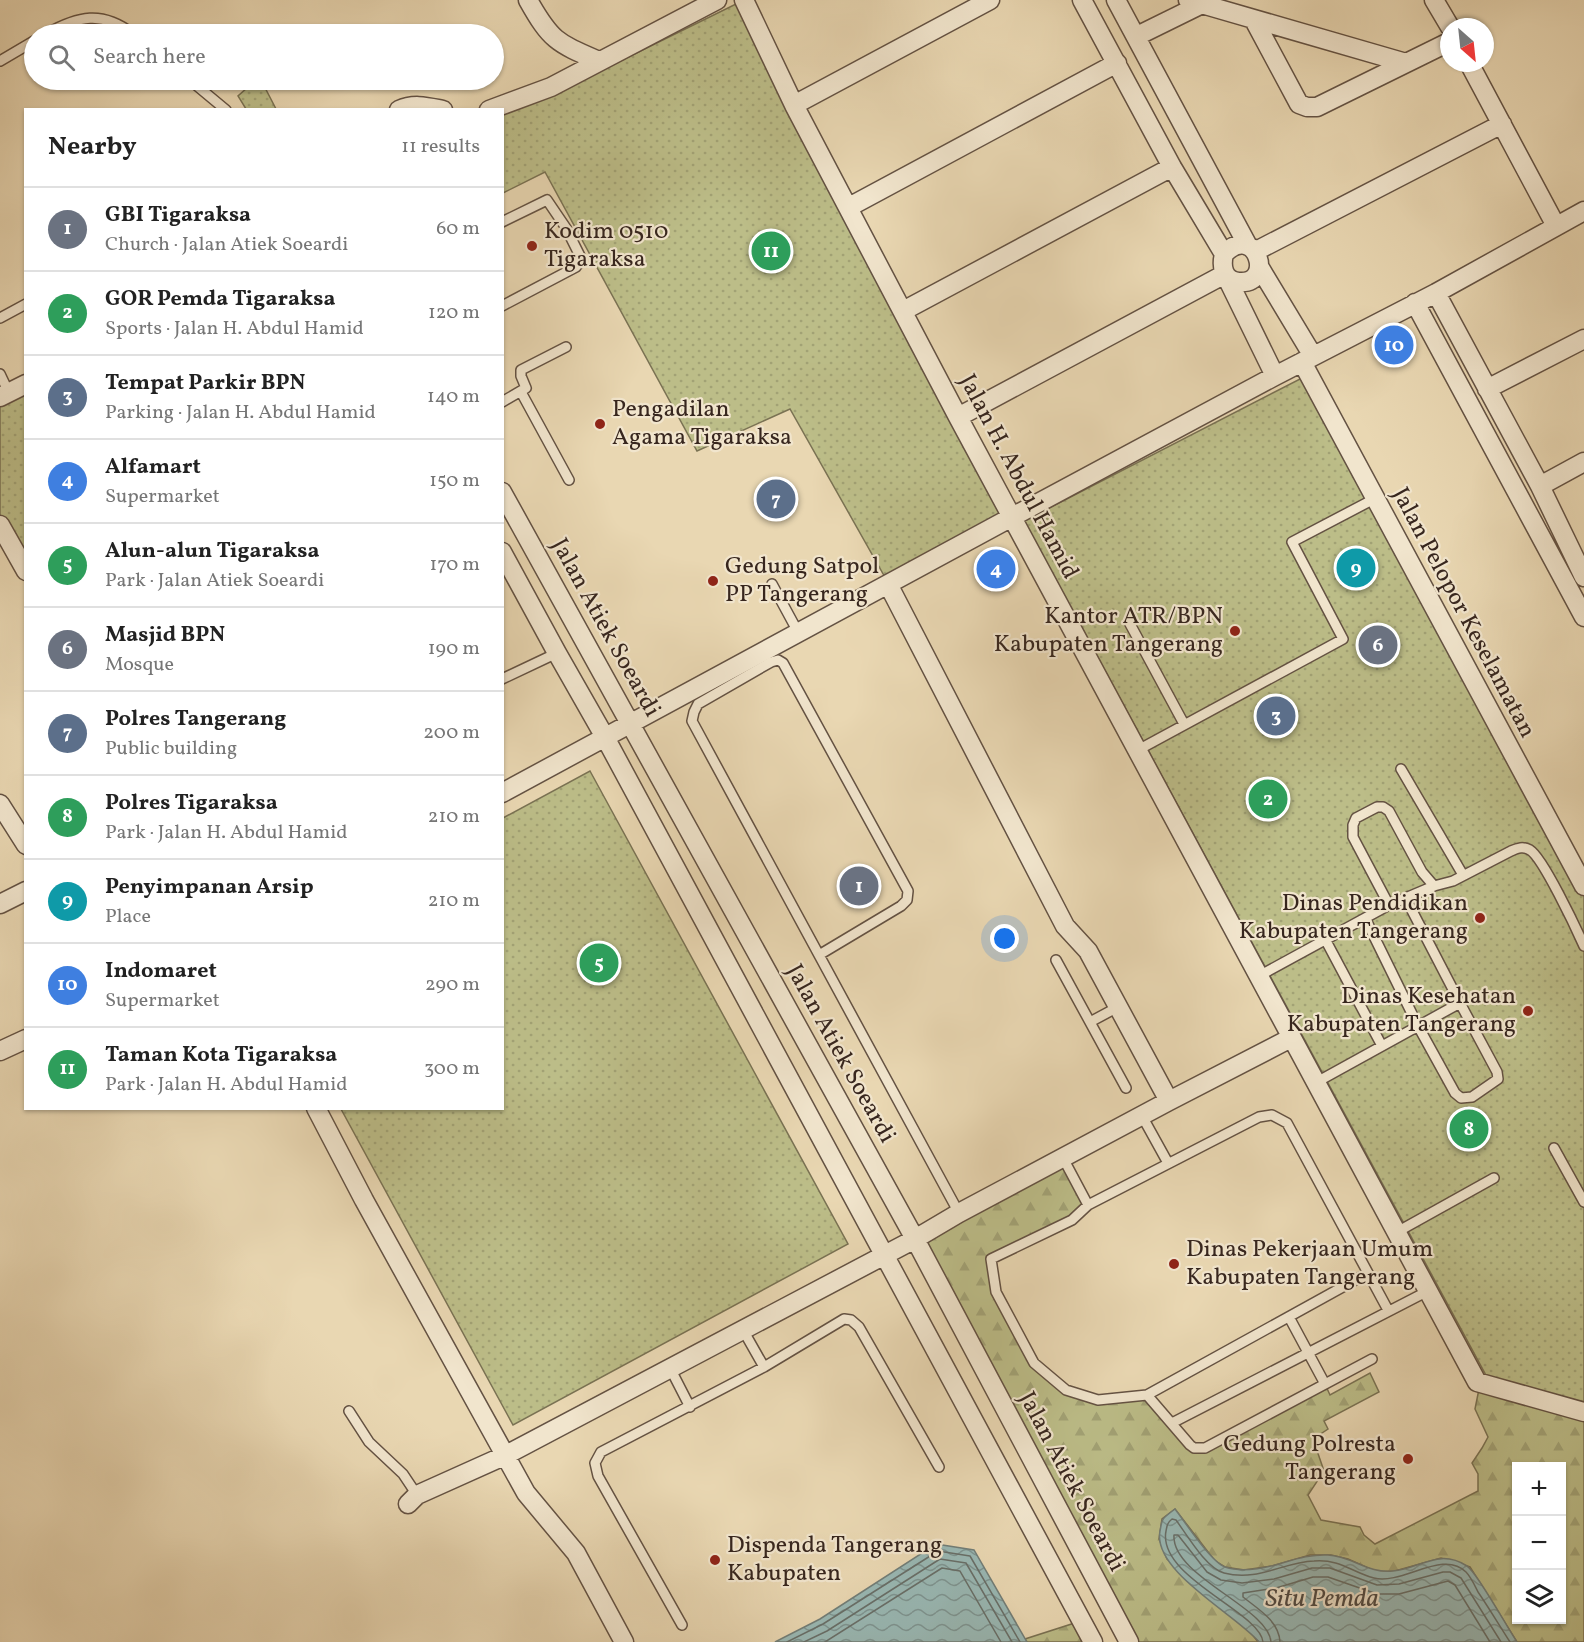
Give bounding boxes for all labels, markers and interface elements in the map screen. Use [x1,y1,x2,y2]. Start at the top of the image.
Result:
north arrow [1440,18,1494,72]
search box [24,24,504,90]
icon: search [45,41,78,74]
text: Search here [93,42,206,73]
text: Nearby [48,129,137,165]
text: 11 results [401,133,480,161]
text: GBI Tigaraksa [105,200,251,231]
text: 1 [63,215,72,243]
text: 60 m [436,215,480,243]
place label: Kodim 0510 Tigaraksa [544,215,668,277]
pin: 11 [752,228,790,274]
text: Church · Jalan Atiek Soeardi [105,231,348,259]
marker: Kodim 0510 Tigaraksa [525,239,539,253]
text: GOR Pemda Tigaraksa [105,284,335,315]
text: 2 [62,299,73,327]
text: 120 m [428,299,480,327]
text: Sports · Jalan H. Abdul Hamid [105,315,364,343]
pin: 10 [1374,322,1414,368]
text: Tempat Parkir BPN [105,368,306,399]
street label: Jalan H. Abdul Hamid [950,368,1086,586]
text: 3 [62,383,73,411]
text: 140 m [427,383,480,411]
place label: Pengadilan Agama Tigaraksa [612,393,792,455]
text: Parking · Jalan H. Abdul Hamid [105,399,376,427]
marker: Pengadilan Agama Tigaraksa [593,417,607,431]
text: Alfamart [105,452,201,483]
text: 4 [61,467,74,495]
text: 150 m [429,467,480,495]
pin: 7 [756,476,796,522]
street label: Jalan Pelopor Keselamatan [1382,482,1544,744]
text: Supermarket [105,483,220,511]
street label: Jalan Atiek Soeardi [542,532,668,724]
text: Alun-alun Tigaraksa [105,536,320,567]
pin: 4 [976,546,1016,592]
pin: 9 [1336,546,1376,590]
place label: Gedung Satpol PP Tangerang [725,550,879,612]
text: 5 [63,551,72,579]
text: 170 m [430,551,480,579]
text: Park · Jalan Atiek Soeardi [105,567,324,595]
marker: Gedung Satpol PP Tangerang [706,574,720,588]
place label: Kantor ATR/BPN Kabupaten Tangerang [994,600,1223,662]
text: Masjid BPN [105,620,225,651]
pin: 6 [1358,622,1398,668]
marker: Kantor ATR/BPN Kabupaten Tangerang [1228,624,1242,638]
text: 6 [62,635,73,663]
text: 190 m [428,635,480,663]
text: Mosque [105,651,174,679]
pin: 3 [1256,694,1296,738]
text: Polres Tangerang [105,704,286,735]
text: 7 [63,719,72,747]
text: 200 m [423,719,480,747]
text: Public building [105,735,237,763]
pin: 2 [1248,776,1288,822]
text: Polres Tigaraksa [105,788,278,819]
text: 8 [62,803,73,831]
text: 210 m [428,803,480,831]
text: Park · Jalan H. Abdul Hamid [105,819,348,847]
pin: 1 [840,864,878,908]
text: Penyimpanan Arsip [105,872,314,903]
text: 9 [62,887,73,915]
text: 210 m [428,887,480,915]
place label: Dinas Pendidikan Kabupaten Tangerang [1239,887,1468,949]
text: Place [105,903,151,931]
marker: Dinas Pendidikan Kabupaten Tangerang [1473,911,1487,925]
your location [990,924,1019,953]
pin: 5 [580,940,618,986]
text: Indomaret [105,956,217,987]
street label: Jalan Atiek Soeardi [777,958,903,1150]
text: 10 [57,971,78,999]
text: 290 m [425,971,480,999]
place label: Dinas Kesehatan Kabupaten Tangerang [1287,980,1516,1042]
text: Supermarket [105,987,220,1015]
marker: Dinas Kesehatan Kabupaten Tangerang [1521,1004,1535,1018]
text: Taman Kota Tigaraksa [105,1040,337,1071]
text: 11 [59,1055,76,1083]
text: 300 m [424,1055,480,1083]
text: Park · Jalan H. Abdul Hamid [105,1071,348,1099]
pin: 8 [1450,1106,1488,1152]
place label: Dinas Pekerjaan Umum Kabupaten Tangerang [1186,1233,1433,1295]
marker: Dinas Pekerjaan Umum Kabupaten Tangerang [1167,1257,1181,1271]
street label: Jalan Atiek Soeardi [1009,1386,1133,1578]
place label: Gedung Polresta Tangerang [1223,1428,1396,1490]
marker: Gedung Polresta Tangerang [1401,1452,1415,1466]
map controls [1512,1462,1566,1624]
button: + [1512,1462,1566,1516]
button: − [1512,1516,1566,1570]
place label: Dispenda Tangerang Kabupaten [727,1529,942,1591]
marker: Dispenda Tangerang Kabupaten [708,1553,722,1567]
button: layers [1512,1570,1566,1624]
water label: Situ Pemda [1265,1581,1379,1617]

